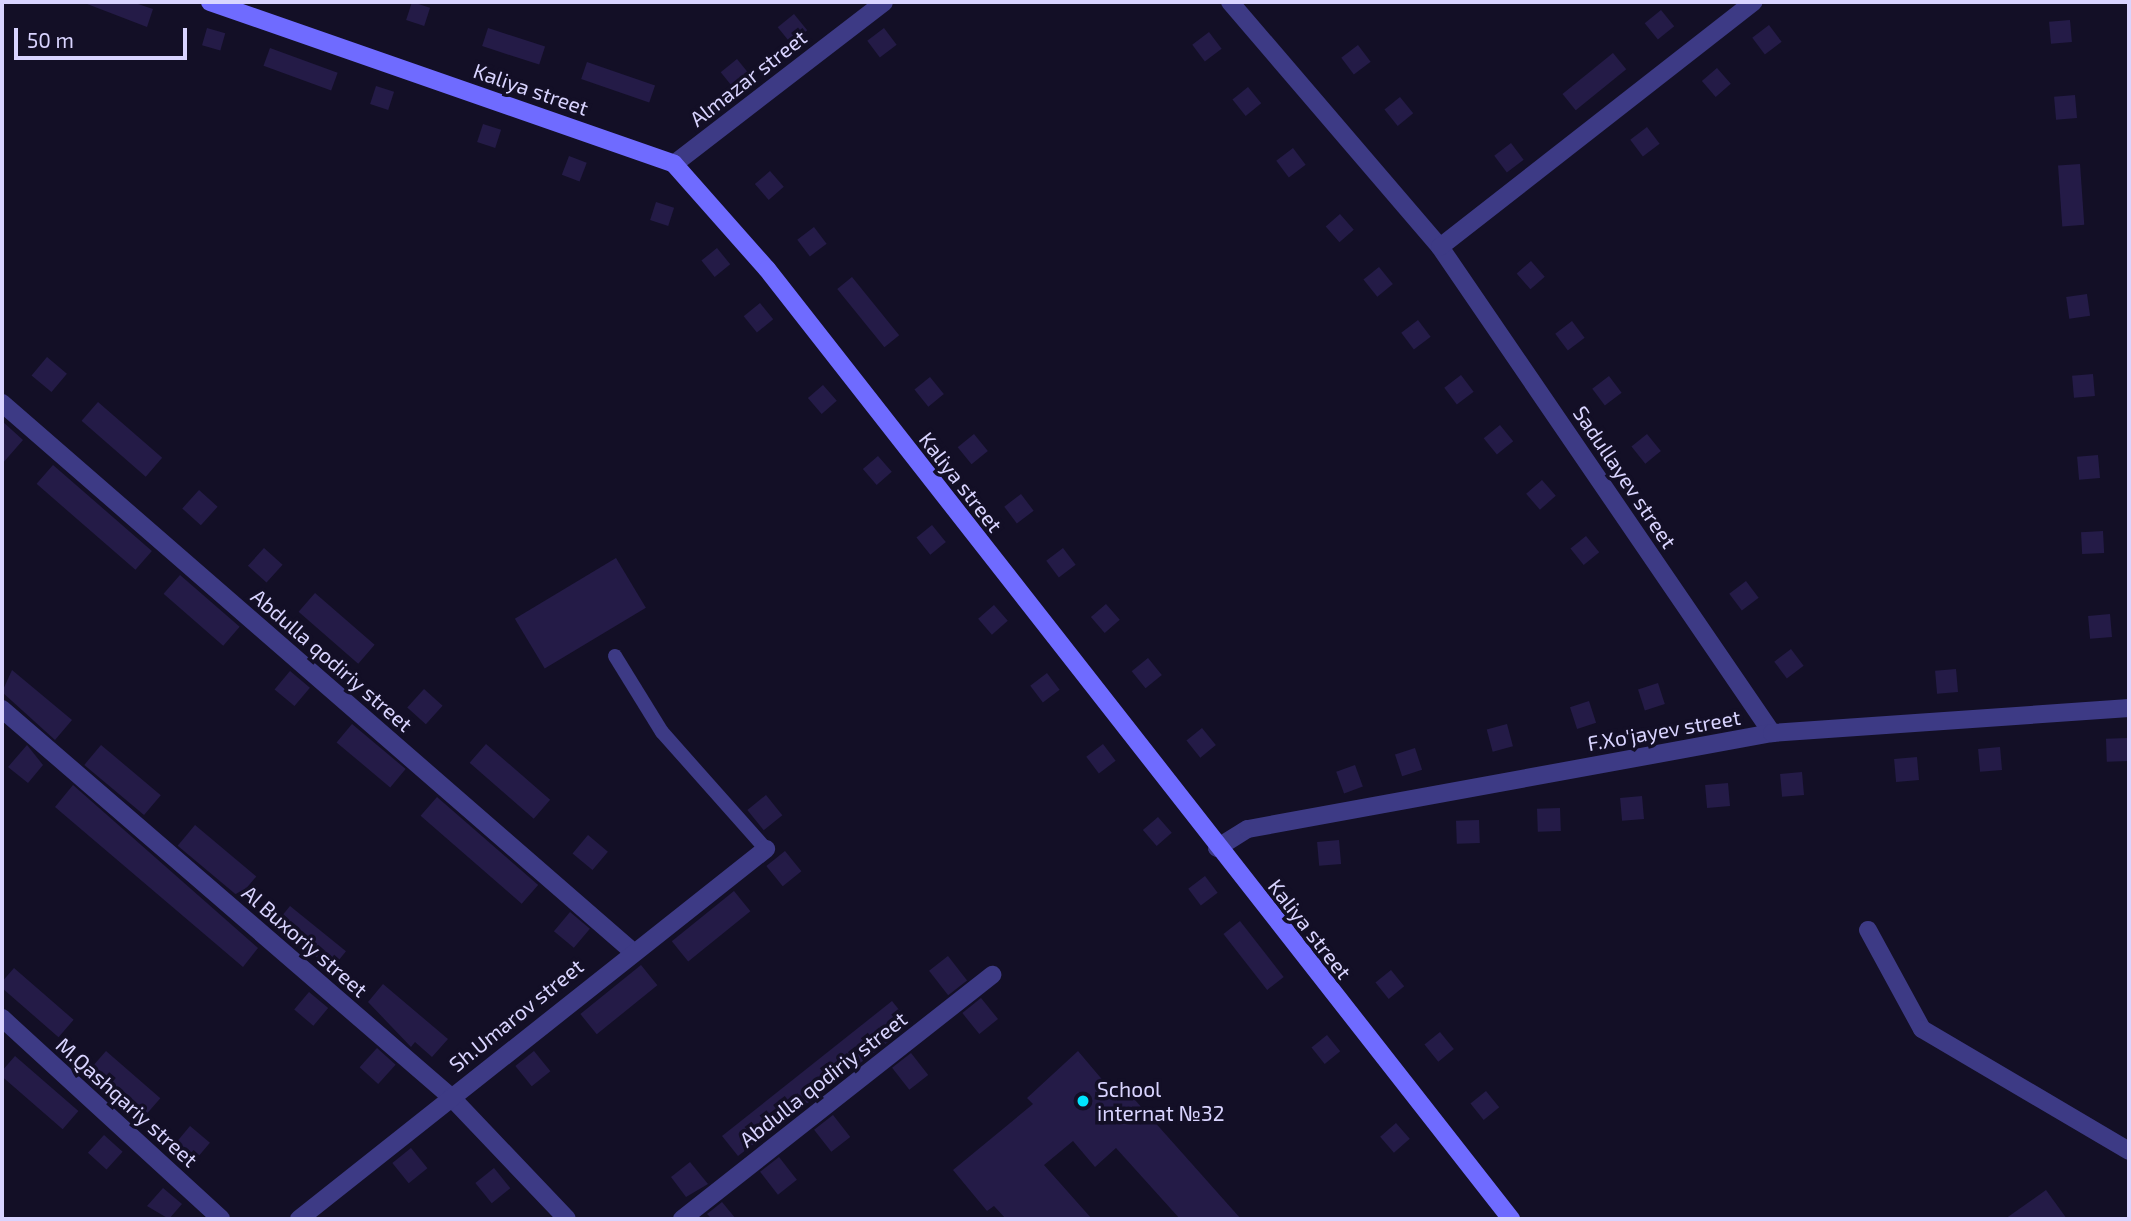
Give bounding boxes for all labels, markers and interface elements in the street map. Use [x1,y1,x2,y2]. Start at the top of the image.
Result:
scale bar [18,14,191,58]
street label: Almazar street [684,24,812,132]
text: 50 m [27,27,74,52]
street label: Kaliya street [470,58,592,120]
street label: Sadullayev street [1568,401,1682,553]
street label: Kaliya street [914,427,1008,537]
street label: Abdulla qodiriy street [246,583,418,737]
street label: F.Хo'jayev street [1585,704,1743,756]
street label: Kaliya street [1263,874,1357,984]
street label: Al Buxoriy street [237,879,373,1003]
street label: Sh.Umarov street [444,953,588,1077]
street label: Abdulla qodiriy street [734,1006,912,1152]
street label: M.Qashqariy street [51,1032,203,1172]
place label: School internat №32 [1097,1076,1224,1126]
marker: School internat №32 [1075,1093,1091,1109]

